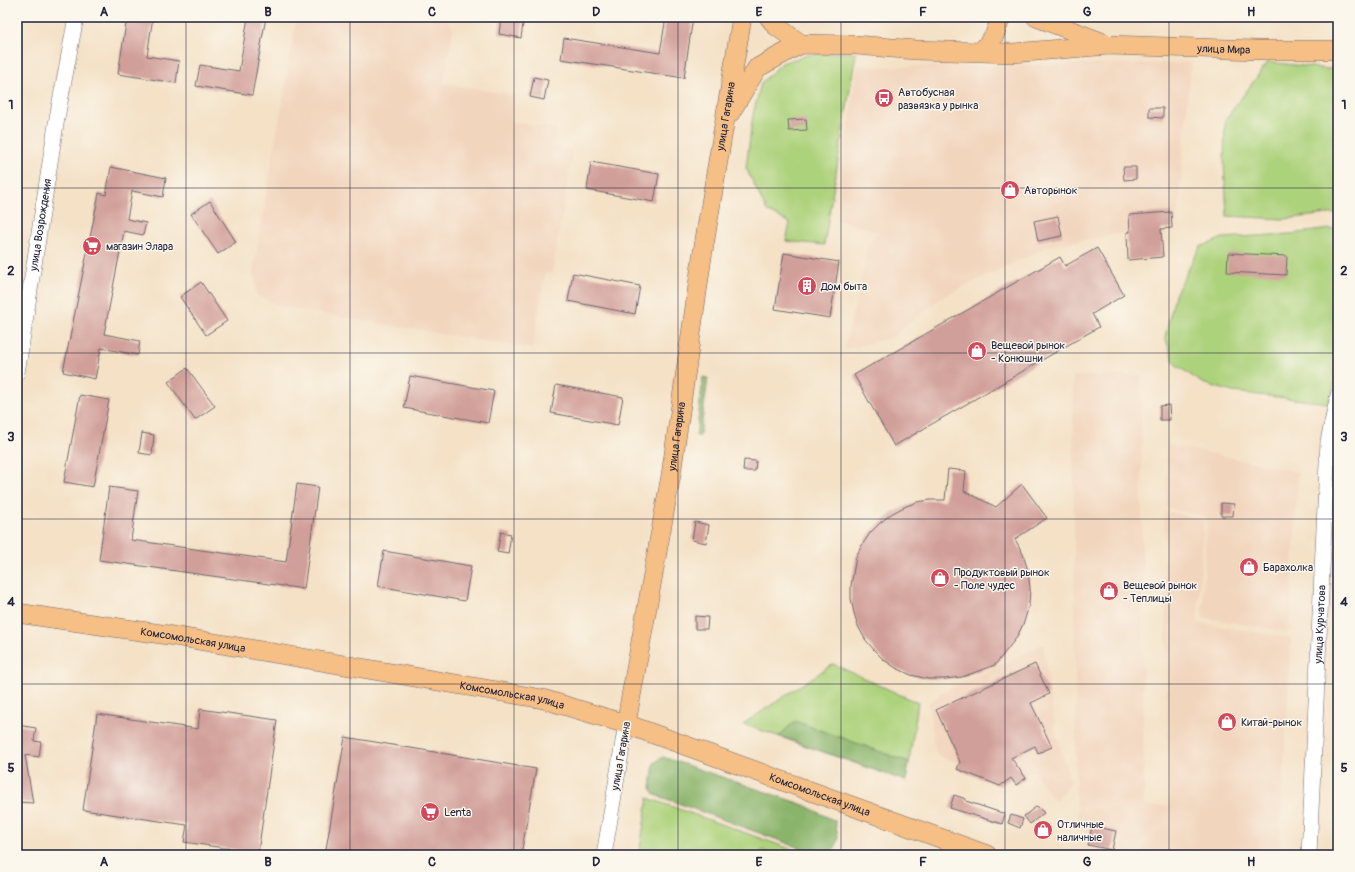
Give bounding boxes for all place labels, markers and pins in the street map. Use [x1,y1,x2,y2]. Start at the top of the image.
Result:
place label: Автобусная развязка у рынка [898,86,978,112]
bus stop icon: Автобусная развязка у рынка [873,87,895,109]
shop icon: Авторынок [999,179,1021,201]
place label: Авторынок [1024,184,1078,197]
supermarket icon: магазин Элара [81,235,103,257]
place label: магазин Элара [106,240,173,253]
building icon: Дом быта [796,275,818,297]
place label: Дом быта [820,280,867,293]
place label: Вещевой рынок - Конюшни [991,339,1066,365]
shop icon: Вещевой рынок - Конюшни [966,340,988,362]
shop icon: Барахолка [1238,556,1260,578]
place label: Барахолка [1263,561,1313,574]
place label: Продуктовый рынок - Поле чудес [954,566,1050,592]
shop icon: Продуктовый рынок - Поле чудес [929,567,951,589]
place label: Вещевой рынок - Теплицы [1123,579,1198,605]
shop icon: Вещевой рынок - Теплицы [1098,580,1120,602]
shop icon: Китай-рынок [1216,711,1238,733]
place label: Китай-рынок [1241,716,1302,729]
supermarket icon: Lenta [419,801,441,823]
place label: Lenta [444,806,471,819]
place label: Отличные наличные [1057,818,1104,844]
shop icon: Отличные наличные [1032,819,1054,841]

